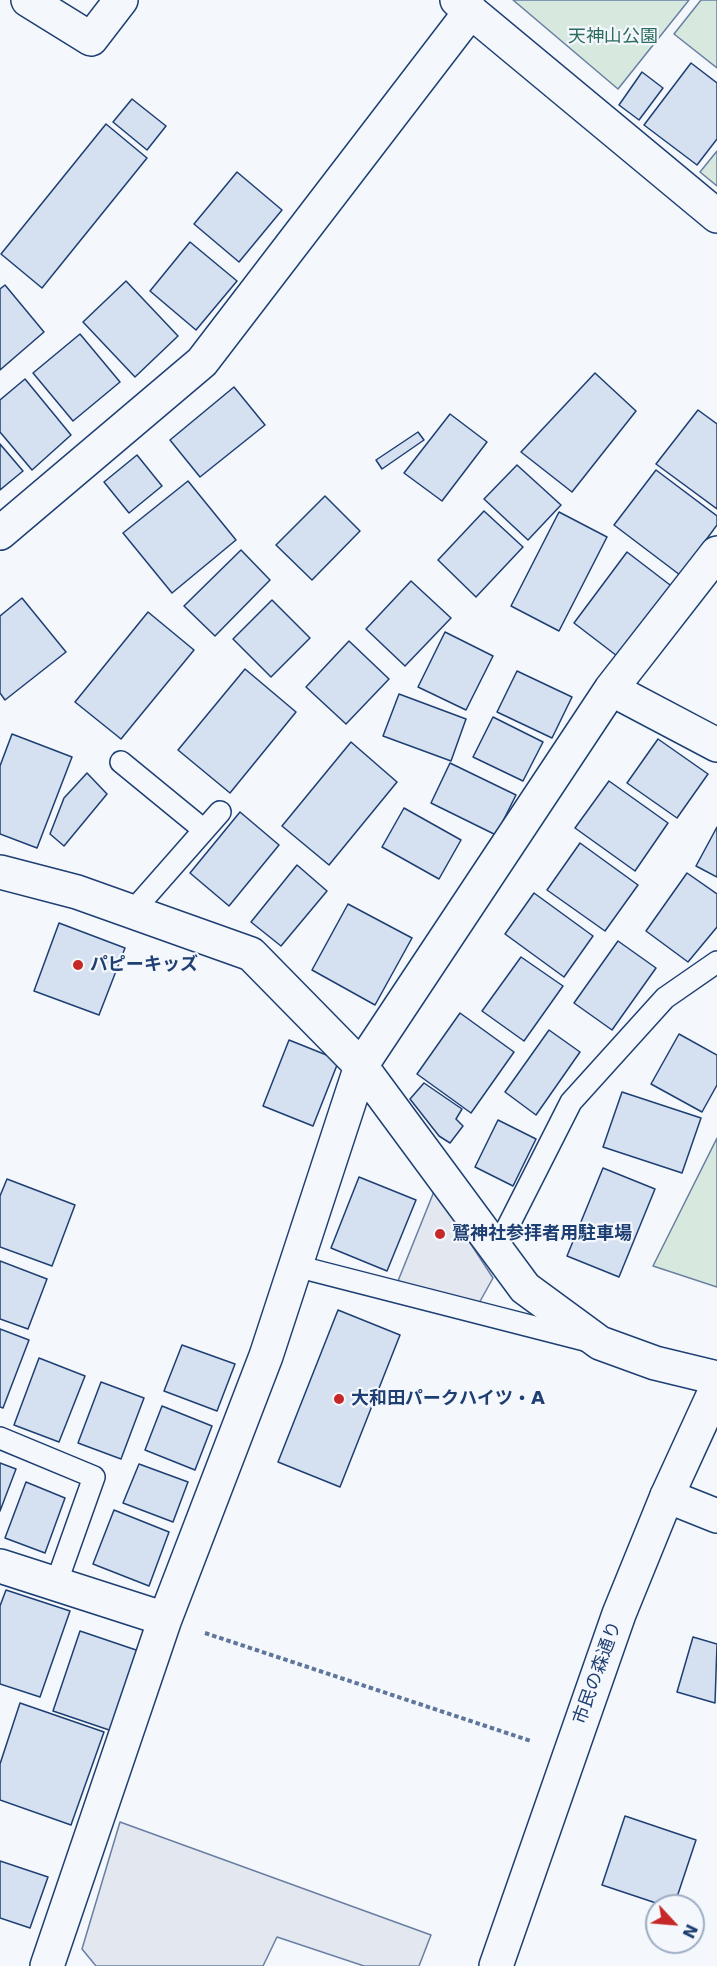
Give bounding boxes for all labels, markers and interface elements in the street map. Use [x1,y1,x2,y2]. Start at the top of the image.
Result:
park label: 天神山公園 [568,26,658,48]
place label: パピーキッズ [90,954,198,976]
marker: パピーキッズ [71,958,85,972]
place label: 鷲神社参拝者用駐車場 [452,1223,632,1245]
marker: 鷲神社参拝者用駐車場 [433,1227,447,1241]
place label: 大和田パークハイツ・A [351,1388,545,1410]
marker: 大和田パークハイツ・A [332,1392,346,1406]
street label: 市民の森通り [569,1619,627,1727]
north arrow [645,1894,705,1954]
text: N [678,1921,701,1941]

